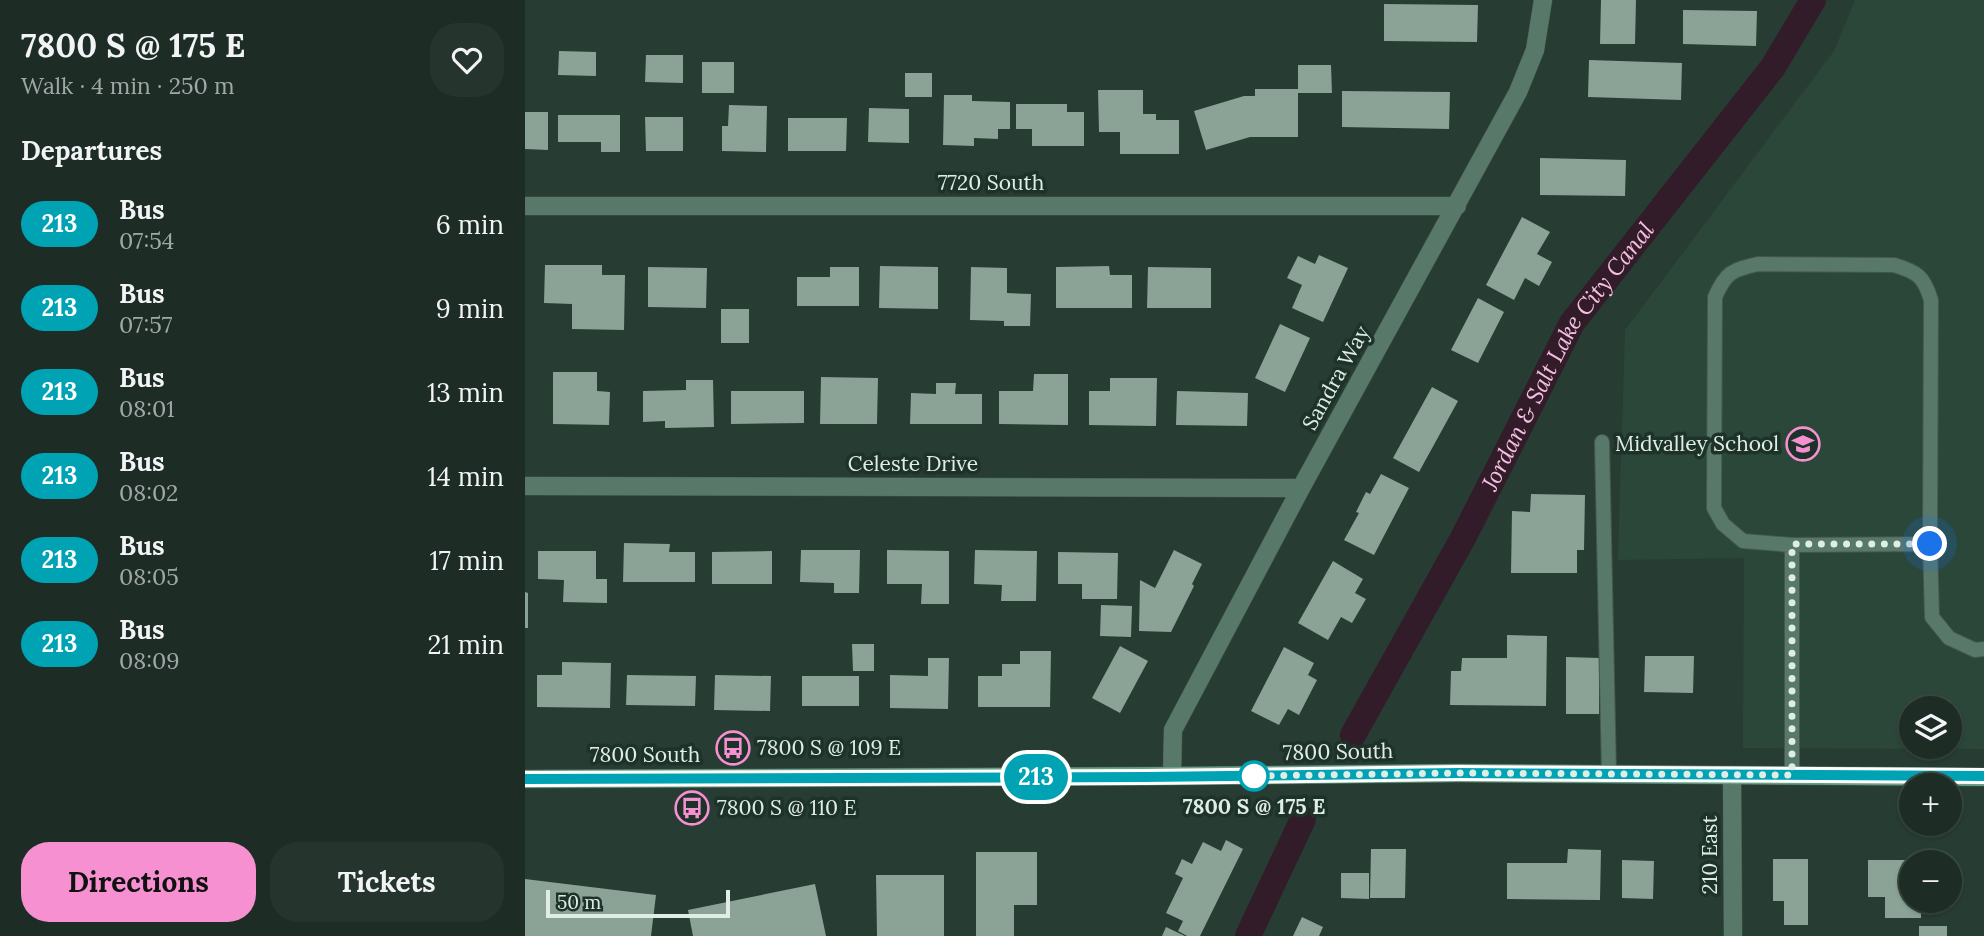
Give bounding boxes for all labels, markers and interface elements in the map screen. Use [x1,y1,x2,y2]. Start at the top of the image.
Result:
button: heart [430,23,504,97]
text: 7800 S @ 175 E [21,24,245,66]
text: Walk · 4 min · 250 m [21,71,234,100]
text: Departures [21,134,162,167]
street label: 7720 South [938,169,1044,196]
text: Bus [119,193,165,226]
text: 213 [42,208,77,239]
text: 6 min [436,208,504,241]
water label: Jordan & Salt Lake City Canal [1474,216,1660,496]
text: 07:54 [119,226,174,255]
text: Bus [119,277,165,310]
text: 213 [42,292,77,323]
text: 9 min [436,292,504,325]
text: 07:57 [119,310,172,339]
street label: Sandra Way [1296,321,1375,435]
text: Bus [119,361,165,394]
text: 213 [42,376,77,407]
text: 13 min [427,376,504,409]
text: 08:01 [119,394,175,423]
school or university icon: Midvalley School [1784,425,1822,463]
place label: Midvalley School [1615,430,1779,457]
text: Bus [119,445,165,478]
street label: Celeste Drive [848,450,978,477]
text: 213 [42,460,77,491]
text: 14 min [427,460,504,493]
text: 08:02 [119,478,178,507]
your location [1912,526,1947,561]
text: Bus [119,529,165,562]
text: 213 [42,544,77,575]
text: 17 min [429,544,504,577]
text: 08:05 [119,562,179,591]
text: Bus [119,613,165,646]
text: 213 [42,628,77,659]
text: 21 min [427,628,504,661]
text: 08:09 [119,646,180,675]
map controls [1899,696,1962,913]
button: layers [1899,696,1962,759]
bus stop icon: 7800 S @ 109 E [714,729,752,767]
place label: 7800 S @ 109 E [757,734,901,761]
street label: 7800 South [1282,737,1393,766]
street label: 7800 South [590,741,700,768]
line badge: 213 [996,754,1076,800]
text: 213 [1018,761,1054,792]
marker: 7800 S @ 175 E [1239,761,1269,791]
button: + [1899,773,1962,836]
bus stop icon: 7800 S @ 110 E [673,789,711,827]
place label: 7800 S @ 175 E [1183,793,1325,820]
place label: 7800 S @ 110 E [717,794,857,821]
street label: 210 East [1696,815,1723,895]
button: Directions [21,842,256,922]
button: Tickets [270,842,504,922]
button: − [1899,850,1962,913]
scale bar [546,887,730,919]
text: 50 m [557,890,601,914]

